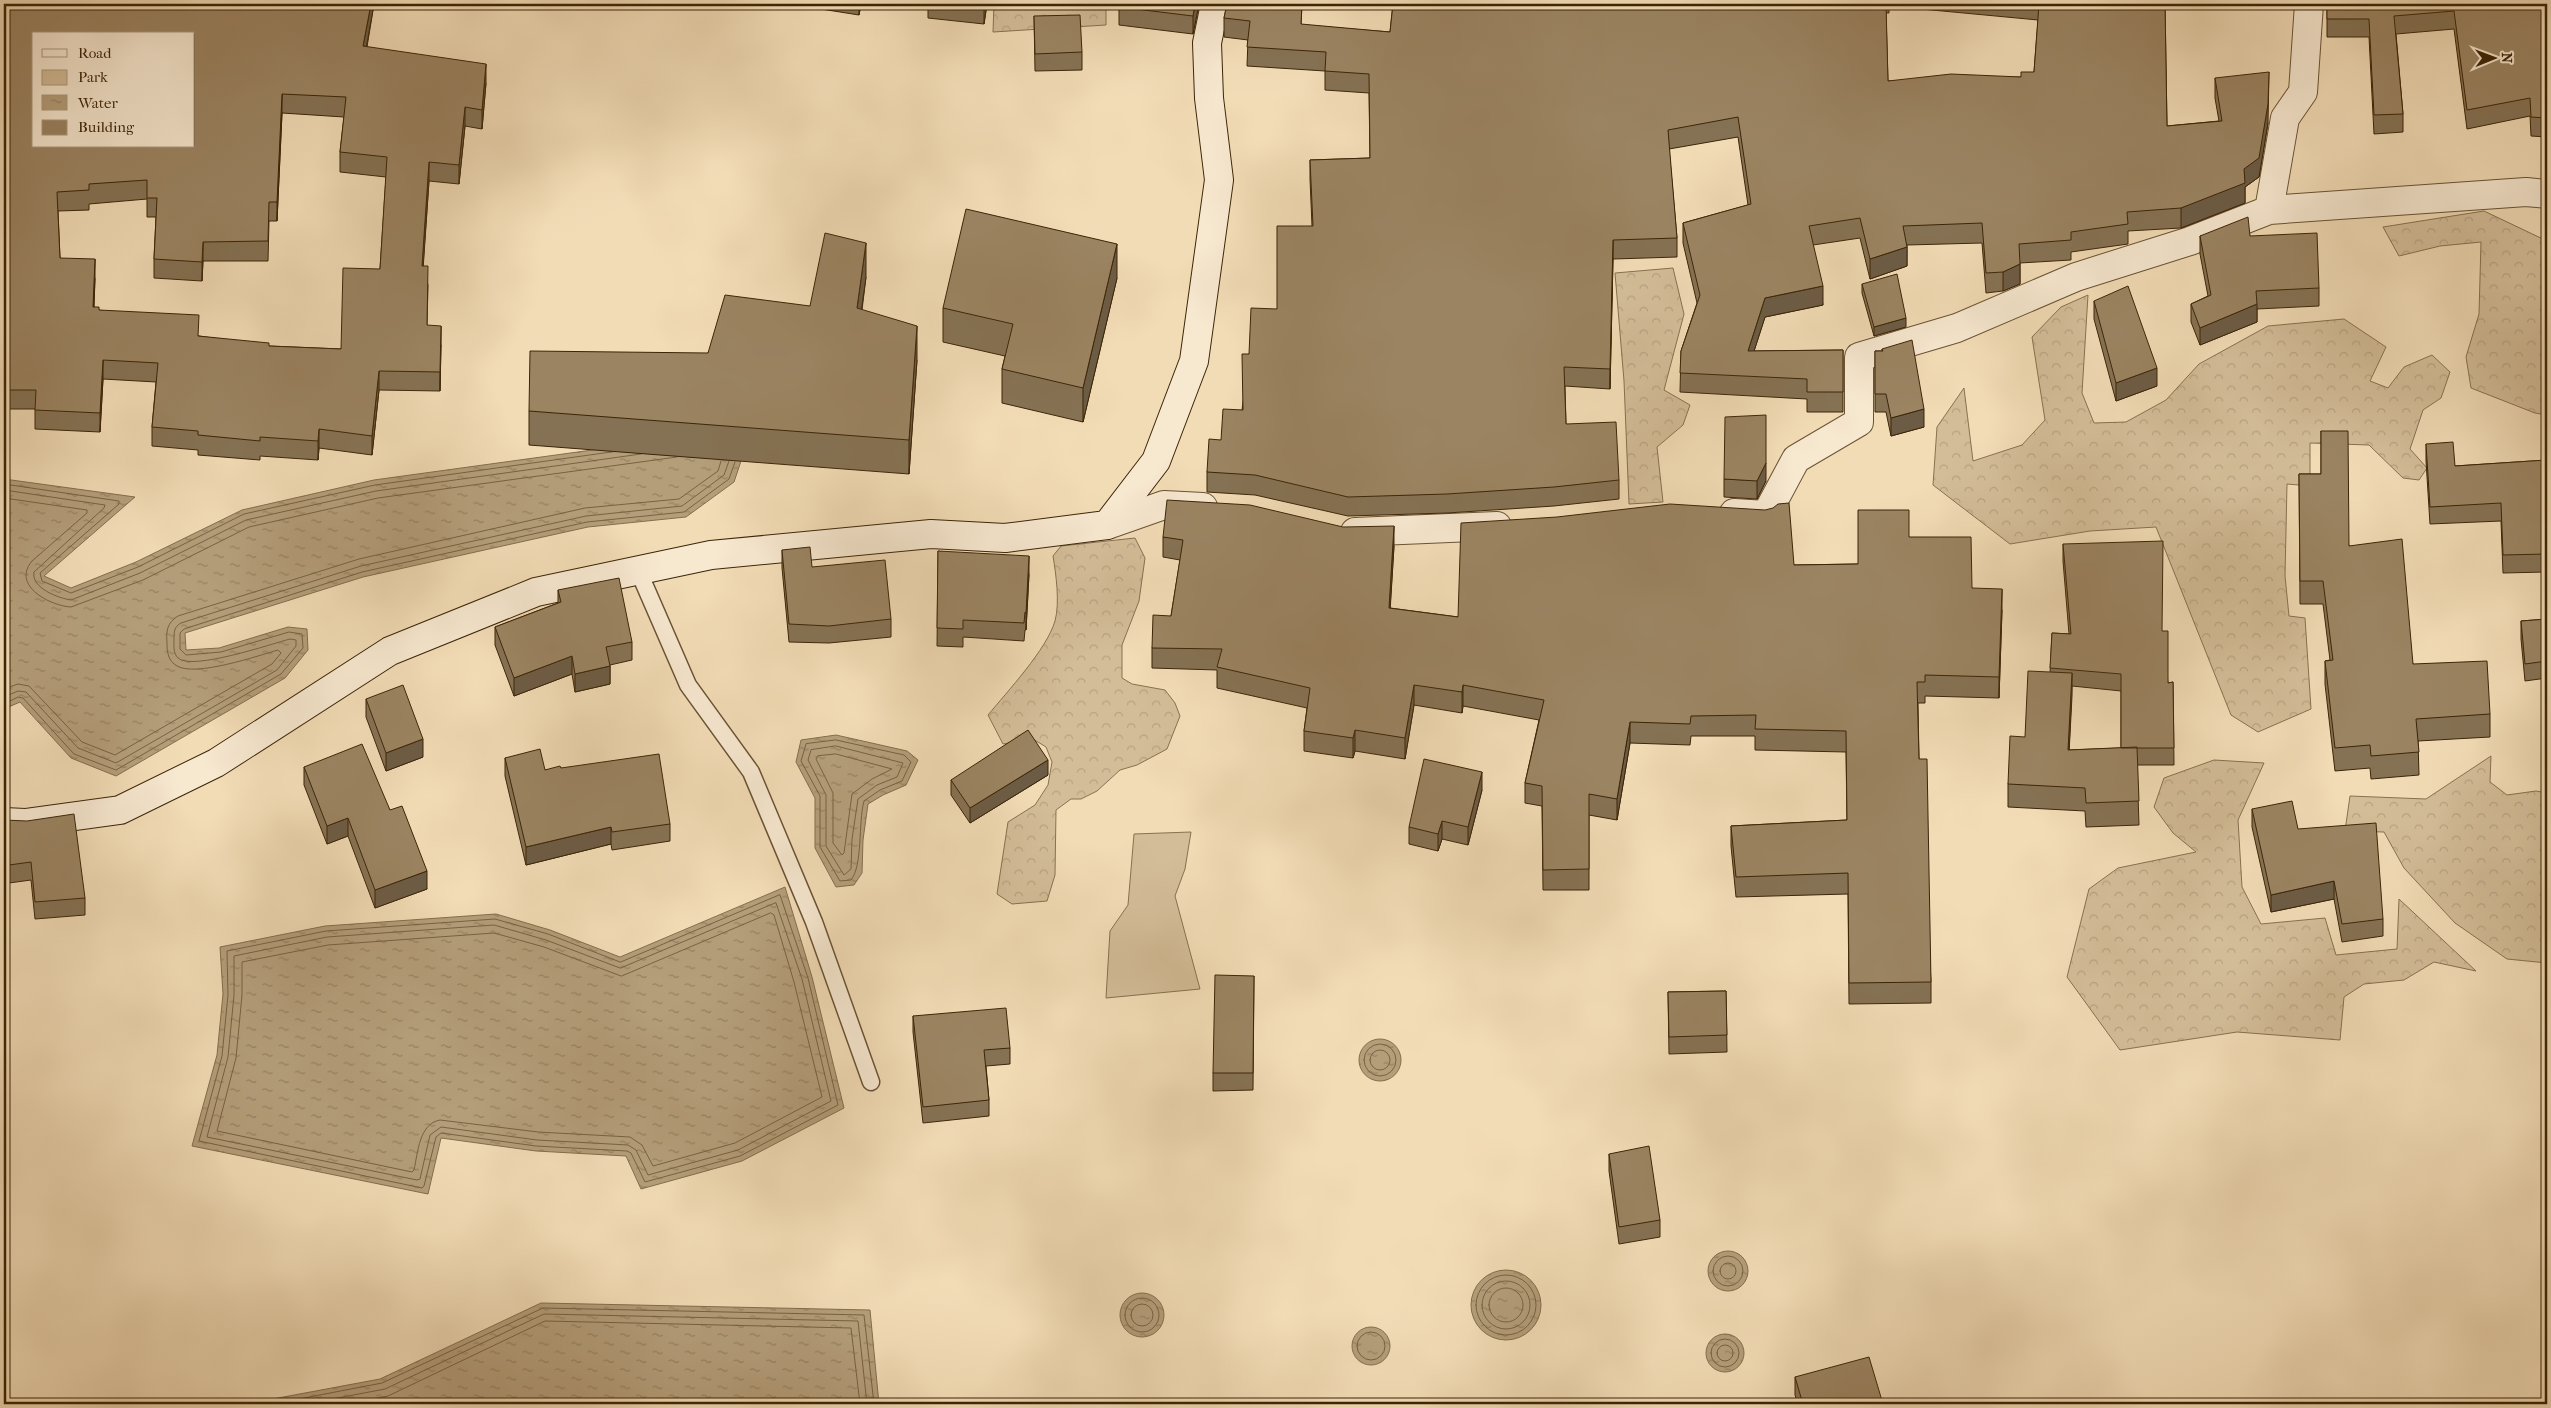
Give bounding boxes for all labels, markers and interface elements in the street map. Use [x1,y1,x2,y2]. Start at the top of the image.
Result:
legend [32,32,195,148]
north arrow [2468,32,2518,82]
text: Road [78,44,112,62]
text: N [2498,52,2515,64]
text: Park [78,68,108,86]
text: Water [77,94,118,112]
text: Building [78,118,135,136]

